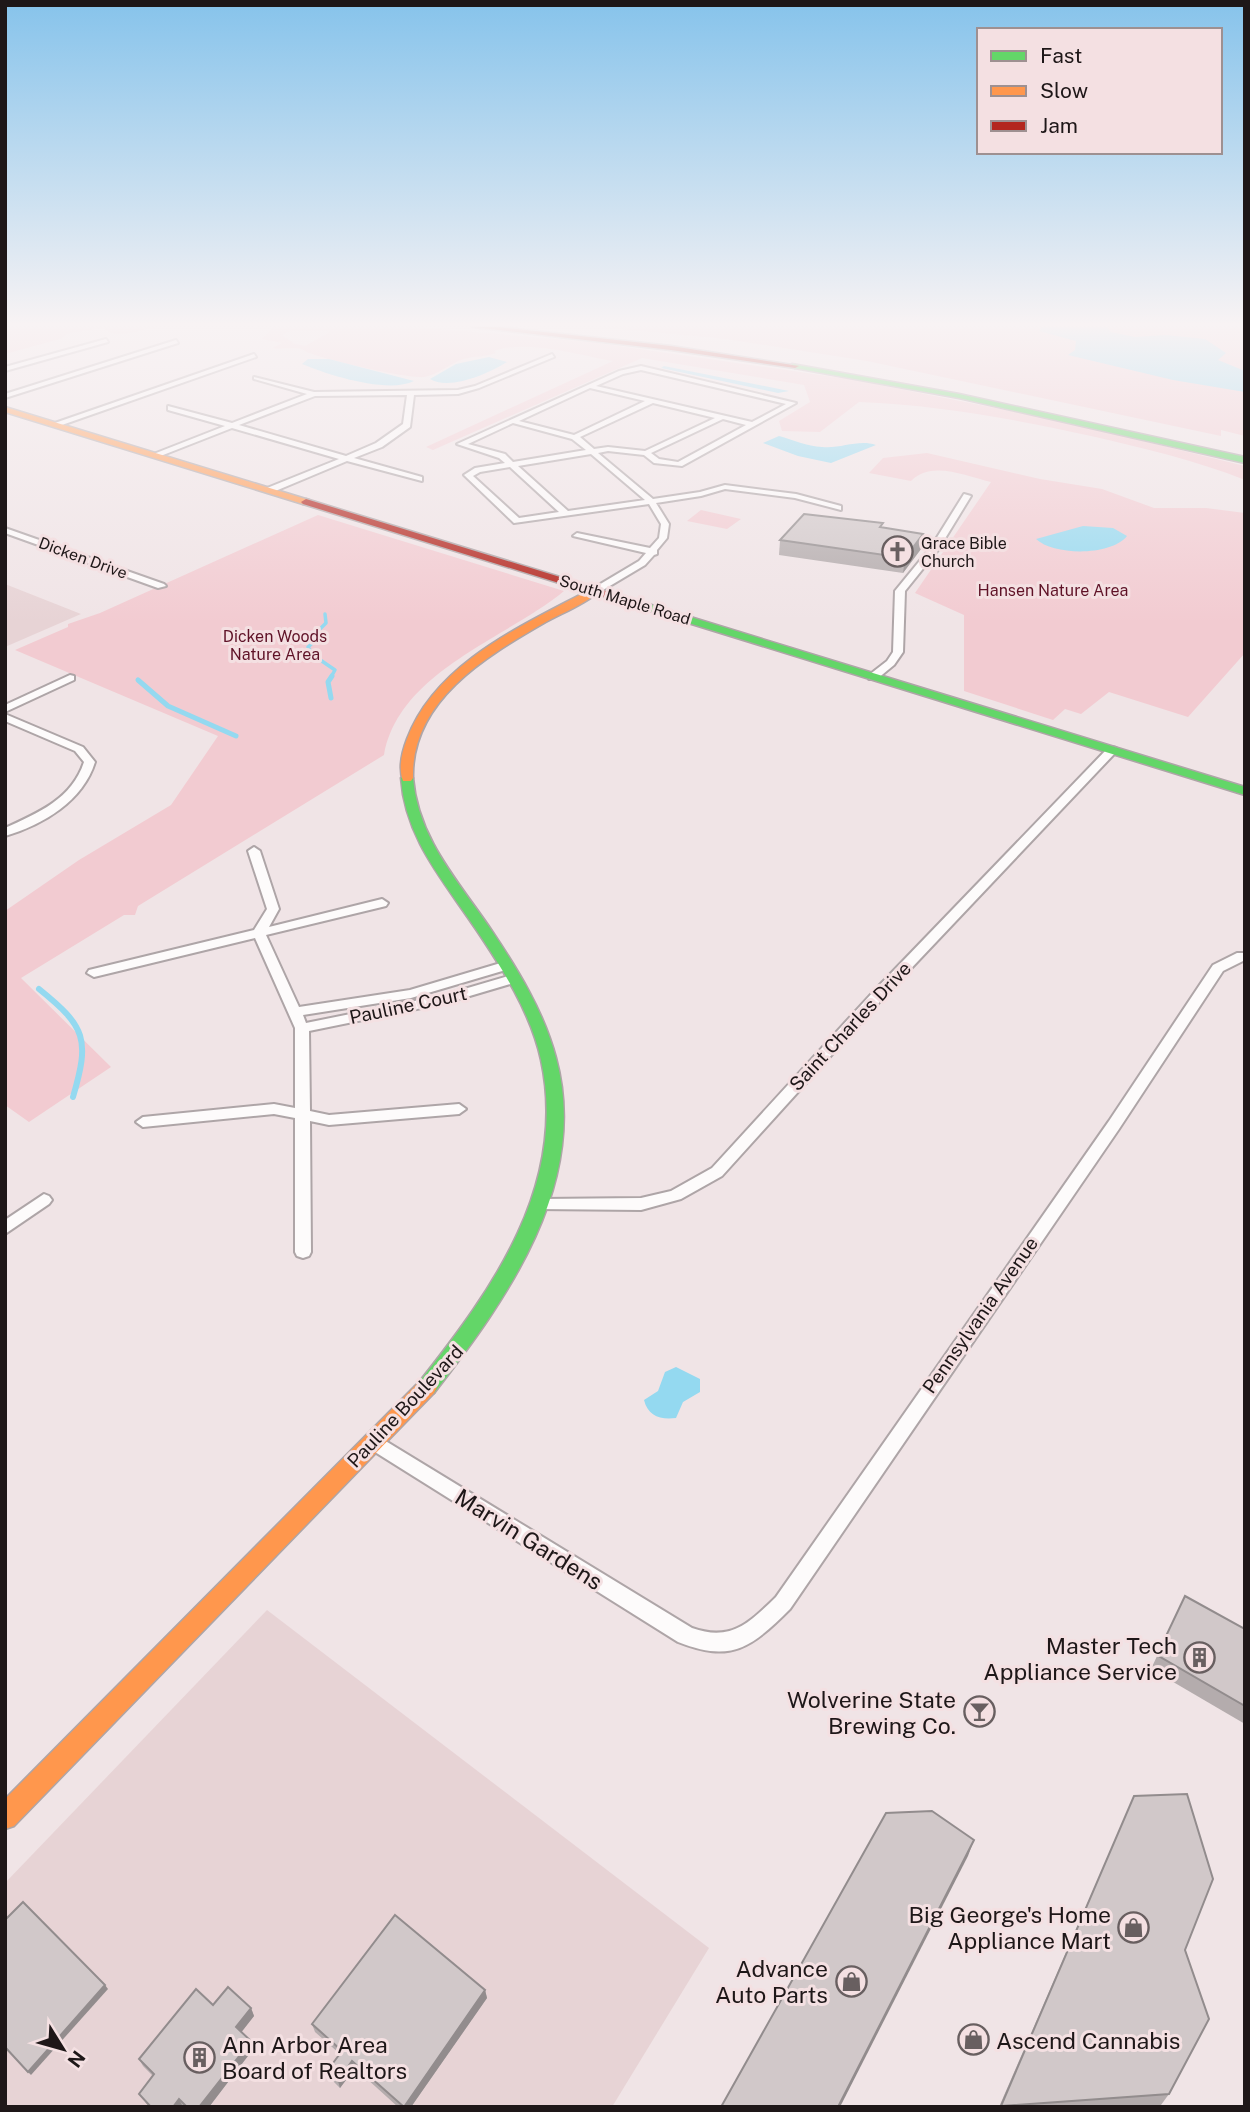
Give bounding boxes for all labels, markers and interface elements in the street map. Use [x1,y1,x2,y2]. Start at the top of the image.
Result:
legend [977,28,1222,154]
text: Fast [1040,43,1082,68]
text: Slow [1040,78,1088,103]
text: Jam [1040,113,1078,138]
street label: Dicken Drive [36,533,130,583]
place label: Grace Bible Church [921,534,1007,571]
church icon: Grace Bible Church [881,535,915,569]
street label: South Maple Road [557,571,693,629]
park label: Hansen Nature Area [978,581,1128,600]
park label: Dicken Woods Nature Area [223,627,327,664]
street label: Saint Charles Drive [785,957,915,1095]
street label: Pauline Court [347,982,469,1028]
street label: Pennsylvania Avenue [918,1233,1042,1397]
street label: Pauline Boulevard [343,1340,467,1472]
street label: Marvin Gardens [450,1483,608,1595]
place label: Master Tech Appliance Service [983,1632,1177,1685]
building icon: Master Tech Appliance Service [1183,1641,1217,1675]
place label: Wolverine State Brewing Co. [787,1686,956,1739]
bar icon: Wolverine State Brewing Co. [962,1695,996,1729]
place label: Big George's Home Appliance Mart [909,1901,1111,1954]
shop icon: Big George's Home Appliance Mart [1117,1910,1151,1944]
place label: Advance Auto Parts [715,1955,828,2008]
shop icon: Advance Auto Parts [834,1964,868,1998]
north arrow [28,2014,98,2084]
shop icon: Ascend Cannabis [956,2023,990,2057]
place label: Ascend Cannabis [996,2027,1180,2054]
place label: Ann Arbor Area Board of Realtors [222,2031,407,2084]
building icon: Ann Arbor Area Board of Realtors [182,2040,216,2074]
text: N [63,2047,90,2072]

